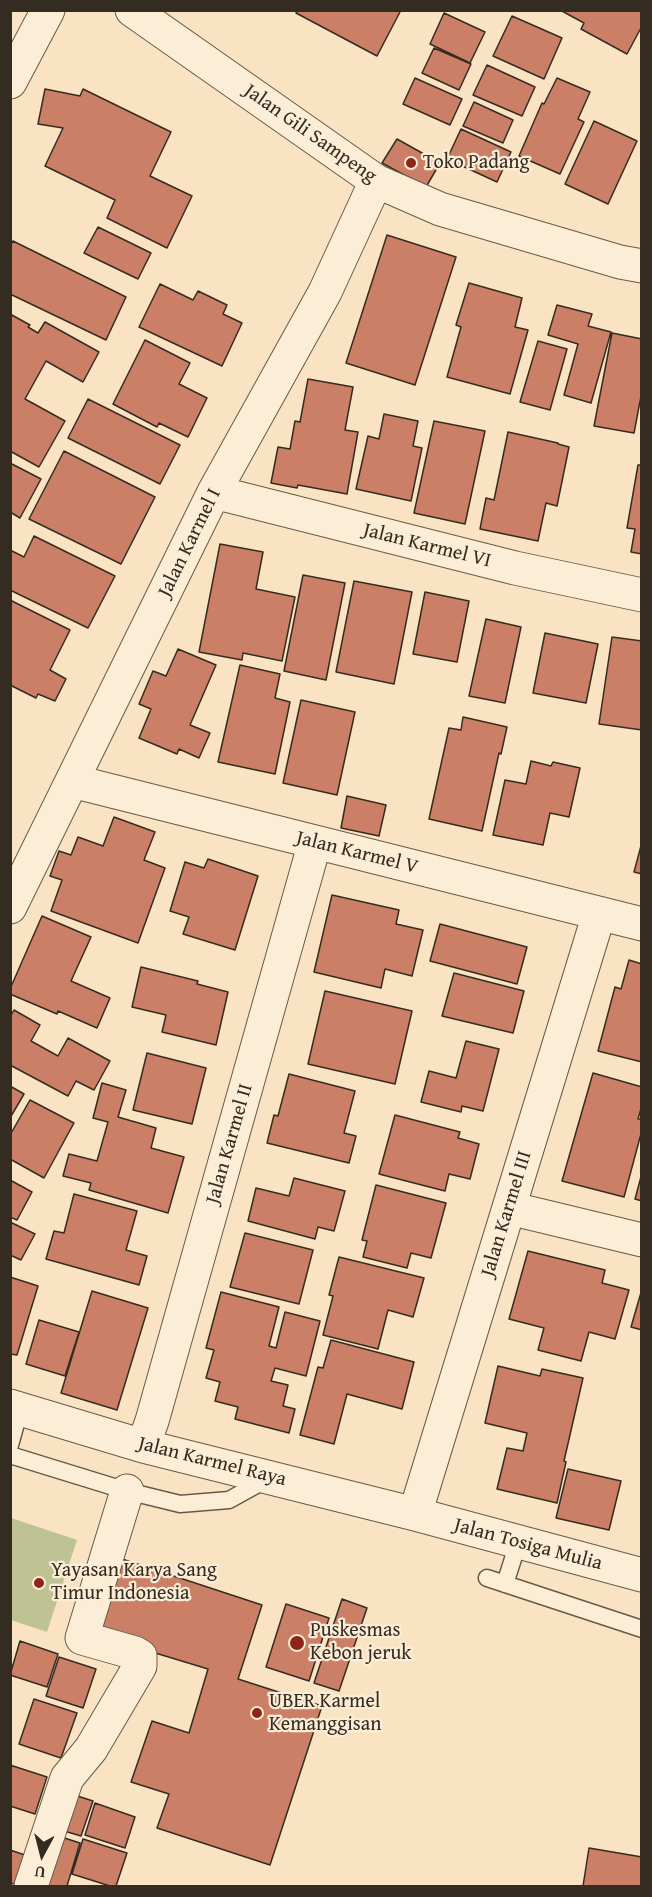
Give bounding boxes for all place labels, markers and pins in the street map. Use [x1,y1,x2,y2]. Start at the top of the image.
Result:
place label: Toko Padang [423,151,530,175]
marker: Toko Padang [404,156,418,170]
place label: Yayasan Karya Sang Timur Indonesia [51,1559,217,1606]
marker: Yayasan Karya Sang Timur Indonesia [32,1576,46,1590]
place label: Puskesmas Kebon jeruk [310,1619,411,1666]
marker: Puskesmas Kebon jeruk [288,1634,306,1652]
place label: UBER Karmel Kemanggisan [269,1690,381,1737]
marker: UBER Karmel Kemanggisan [250,1706,264,1720]

